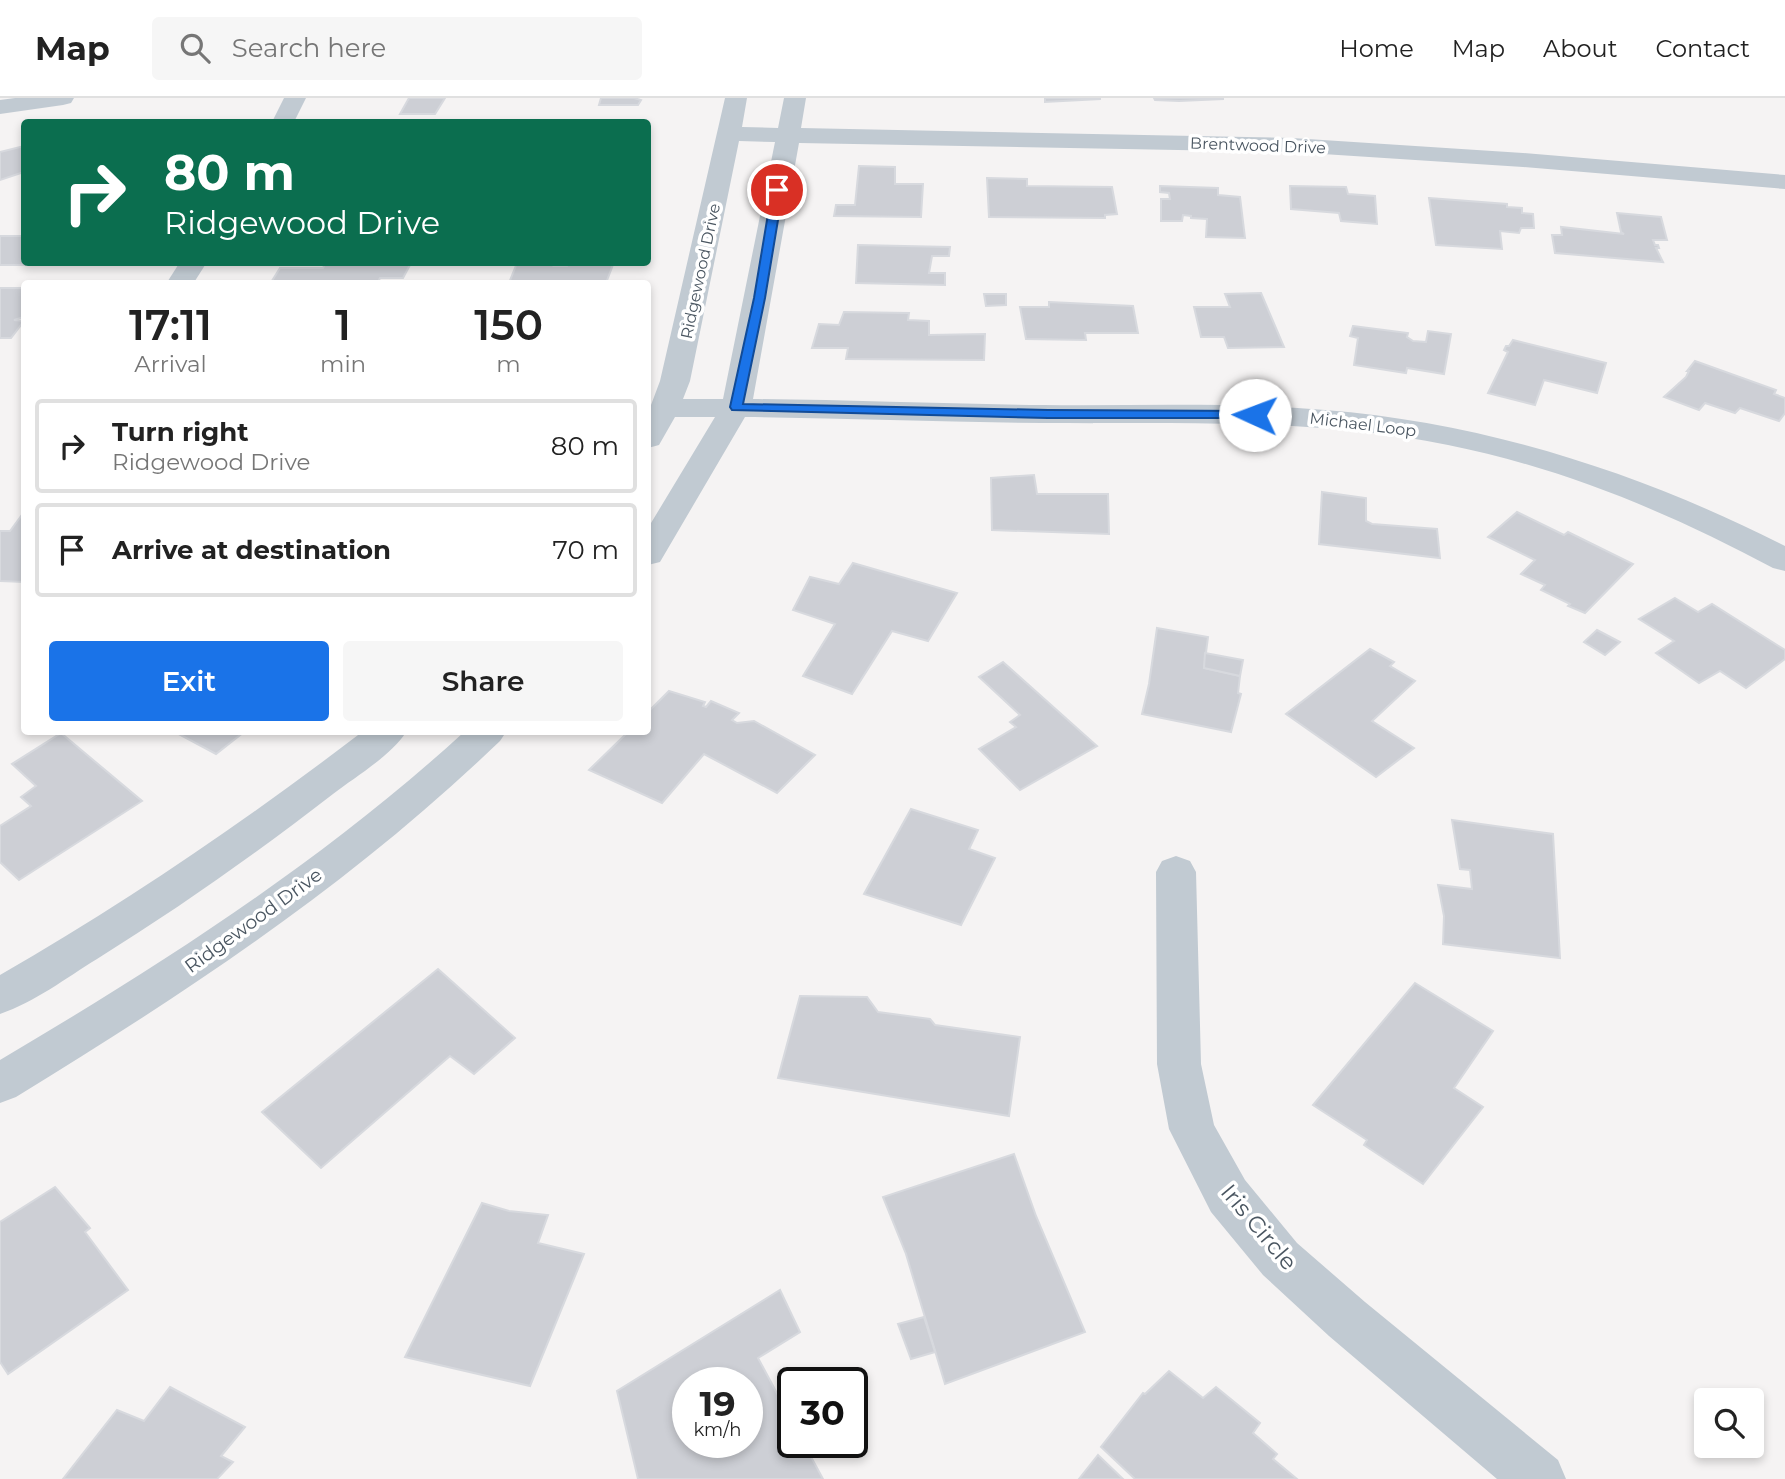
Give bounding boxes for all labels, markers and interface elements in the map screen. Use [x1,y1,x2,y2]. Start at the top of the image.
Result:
search box [152,17,642,80]
text: Map [35,28,110,68]
icon: search [176,29,214,67]
text: Search here [232,32,386,64]
text: Home [1339,34,1414,63]
text: Map [1452,34,1505,63]
text: About [1543,34,1617,63]
text: Contact [1655,34,1750,63]
street label: Brentwood Drive [1190,134,1326,157]
text: 80 m [164,143,295,202]
icon: right [49,147,140,238]
pin [747,160,807,220]
icon: arrive [758,171,796,209]
street label: Ridgewood Drive [677,202,724,341]
text: Ridgewood Drive [164,203,440,242]
text: 17:11 [129,299,212,351]
text: 1 [335,299,351,351]
text: 150 [474,299,543,351]
text: Arrival [134,350,207,378]
text: min [320,350,366,378]
text: m [496,350,521,378]
position arrow [1218,378,1292,452]
street label: Michael Loop [1309,409,1417,440]
text: Turn right [112,416,248,448]
icon: right [53,427,91,465]
text: 80 m [551,430,619,462]
text: Ridgewood Drive [112,448,310,476]
icon: arrive [53,531,91,569]
text: Arrive at destination [112,534,391,566]
text: 70 m [553,534,619,566]
button: Exit [49,641,329,721]
button: Share [343,641,623,721]
street label: Ridgewood Drive [180,863,326,978]
street label: Iris Circle [1215,1178,1303,1276]
speed limit sign: 30 [777,1367,868,1458]
text: 19 [699,1382,736,1425]
map controls [1694,1388,1764,1458]
button: search [1694,1388,1764,1458]
text: km/h [693,1419,742,1441]

